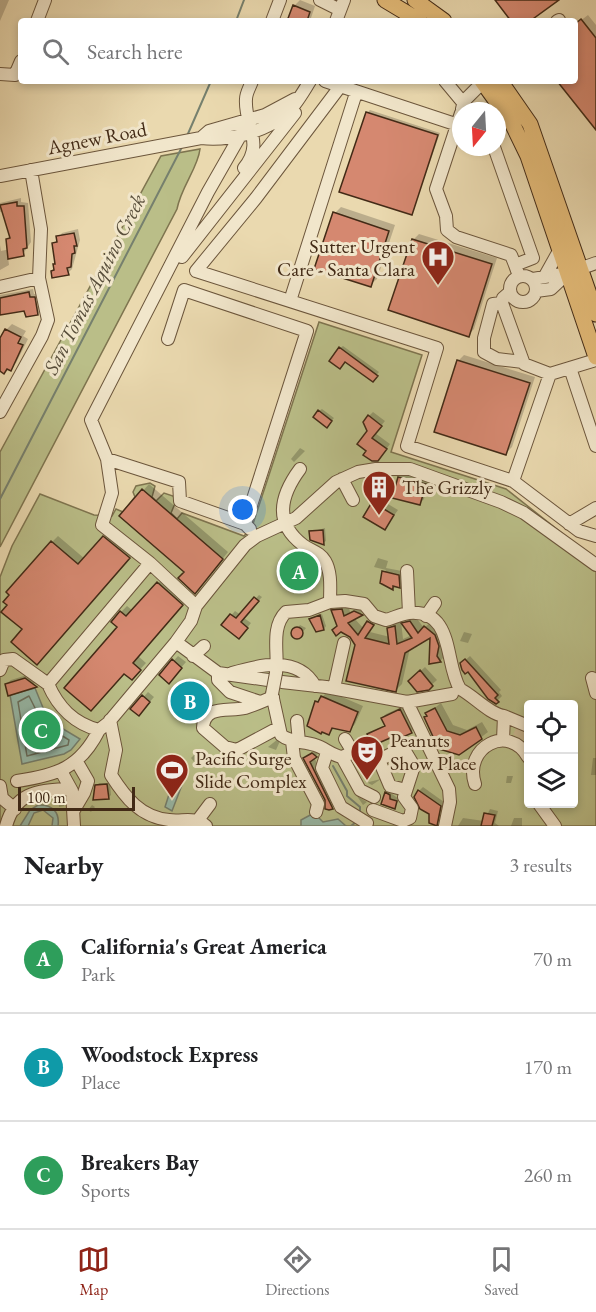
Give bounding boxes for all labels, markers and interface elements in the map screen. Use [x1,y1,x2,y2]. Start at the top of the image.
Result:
search box [18,18,578,84]
icon: search [39,35,72,68]
text: Search here [87,37,182,66]
north arrow [452,102,506,156]
street label: Agnew Road [44,115,150,161]
water label: San Tomas Aquino Creek [36,189,152,380]
place label: Sutter Urgent Care - Santa Clara [277,233,416,282]
hospital icon: Sutter Urgent Care - Santa Clara [420,239,456,286]
building icon: The Grizzly [361,469,397,516]
place label: The Grizzly [402,474,493,500]
your location [228,495,257,524]
pin: A [280,548,318,594]
pin: B [170,678,210,724]
map controls [524,700,578,808]
button: locate [524,700,578,754]
pin: C [22,708,60,752]
place label: Peanuts Show Place [390,727,476,776]
theatre icon: Peanuts Show Place [349,734,385,781]
place label: Pacific Surge Slide Complex [195,745,307,794]
sports icon: Pacific Surge Slide Complex [154,752,190,799]
button: layers [524,754,578,808]
scale bar [18,784,135,812]
text: 100 m [27,787,66,808]
text: Nearby [24,848,104,882]
text: 3 results [509,852,572,878]
text: California's Great America [81,932,327,961]
text: A [36,946,51,972]
text: 70 m [533,946,572,972]
text: Park [81,961,115,987]
text: Woodstock Express [81,1040,258,1069]
text: B [37,1054,50,1080]
text: 170 m [524,1054,572,1080]
text: Place [81,1069,120,1095]
text: Breakers Bay [81,1148,199,1177]
text: C [36,1162,51,1188]
text: 260 m [524,1162,572,1188]
text: Sports [81,1177,130,1203]
tab: Map [77,1243,110,1300]
tab: Directions [265,1243,330,1300]
tab: Saved [484,1243,519,1300]

